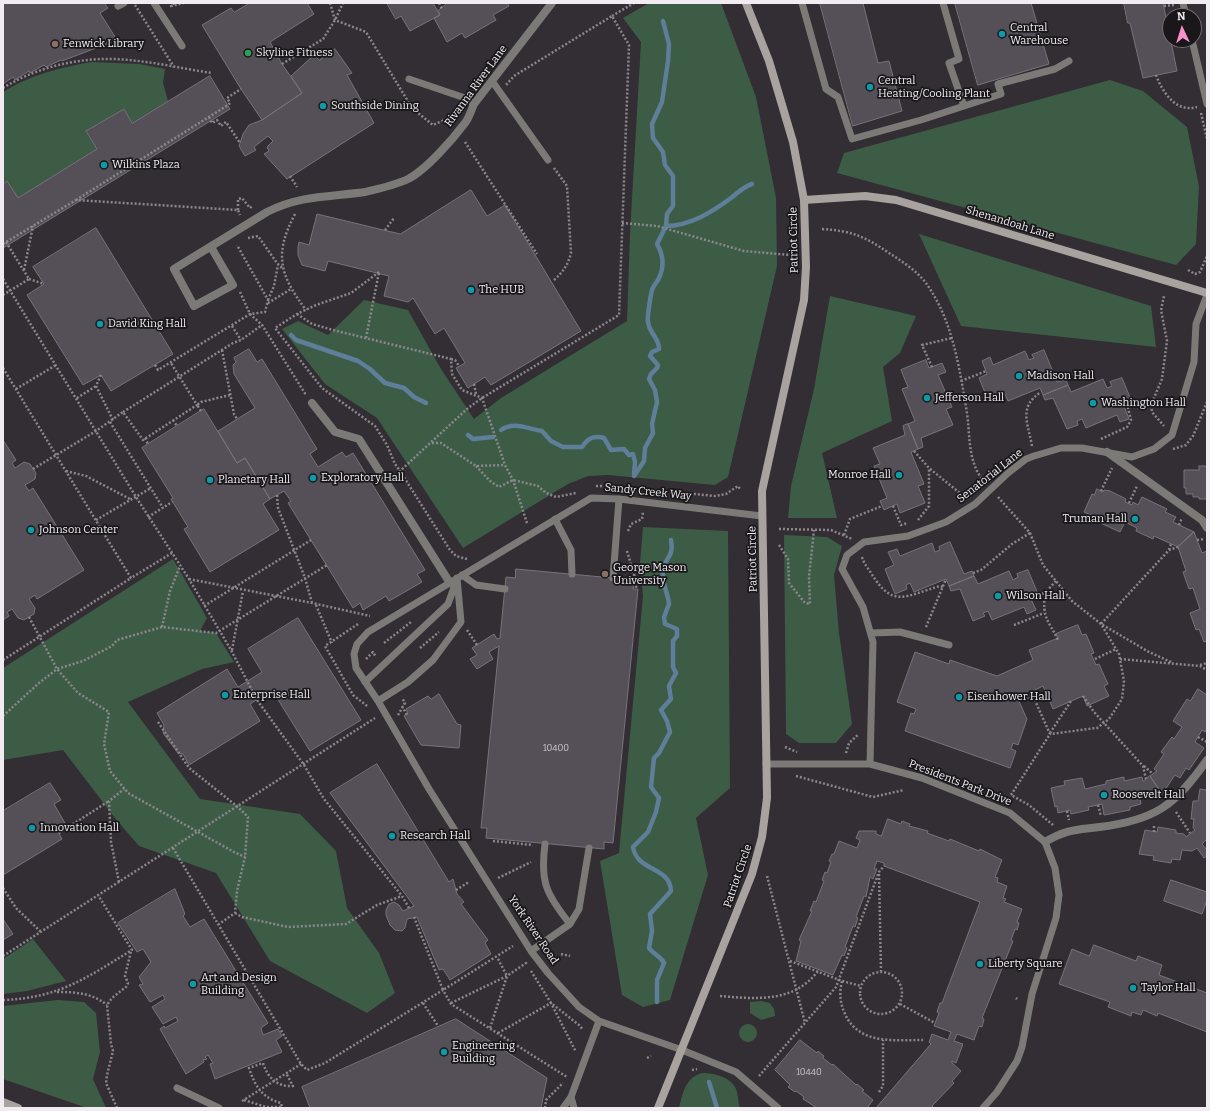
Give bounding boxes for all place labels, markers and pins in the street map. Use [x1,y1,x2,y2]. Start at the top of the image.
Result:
place label: Central Warehouse [1010,21,1068,47]
marker: Central Warehouse [997,29,1007,39]
place label: Fenwick Library [63,37,144,51]
marker: Fenwick Library [50,39,60,49]
place label: Skyline Fitness [256,46,333,60]
marker: Skyline Fitness [243,48,253,58]
place label: Central Heating/Cooling Plant [878,74,990,100]
marker: Central Heating/Cooling Plant [865,82,875,92]
place label: Southside Dining [331,99,419,113]
marker: Southside Dining [318,101,328,111]
place label: Wilkins Plaza [112,158,180,172]
marker: Wilkins Plaza [99,160,109,170]
place label: The HUB [479,283,524,297]
marker: The HUB [466,285,476,295]
place label: David King Hall [108,317,186,331]
marker: David King Hall [95,319,105,329]
place label: Madison Hall [1027,369,1094,383]
marker: Madison Hall [1014,371,1024,381]
place label: Jefferson Hall [935,391,1004,405]
marker: Jefferson Hall [922,393,932,403]
place label: Washington Hall [1101,396,1186,410]
marker: Washington Hall [1088,398,1098,408]
place label: Monroe Hall [828,468,891,482]
marker: Monroe Hall [894,470,904,480]
place label: Exploratory Hall [321,471,404,485]
place label: Planetary Hall [218,473,290,487]
marker: Exploratory Hall [308,473,318,483]
marker: Planetary Hall [205,475,215,485]
place label: Truman Hall [1063,512,1127,526]
marker: Truman Hall [1130,514,1140,524]
place label: Johnson Center [39,523,118,537]
marker: Johnson Center [26,525,36,535]
place label: George Mason University [613,561,686,587]
marker: George Mason University [600,569,610,579]
place label: Wilson Hall [1006,589,1065,603]
marker: Wilson Hall [993,591,1003,601]
place label: Enterprise Hall [233,688,310,702]
marker: Enterprise Hall [220,690,230,700]
place label: Eisenhower Hall [967,690,1051,704]
marker: Eisenhower Hall [954,692,964,702]
place label: Roosevelt Hall [1112,788,1185,802]
marker: Roosevelt Hall [1099,790,1109,800]
place label: Innovation Hall [40,821,119,835]
marker: Innovation Hall [27,823,37,833]
place label: Research Hall [400,829,470,843]
marker: Research Hall [387,831,397,841]
place label: Liberty Square [988,957,1063,971]
marker: Liberty Square [975,959,985,969]
place label: Art and Design Building [201,971,277,997]
marker: Art and Design Building [188,979,198,989]
place label: Taylor Hall [1141,981,1196,995]
marker: Taylor Hall [1128,983,1138,993]
place label: Engineering Building [452,1039,515,1065]
marker: Engineering Building [439,1047,449,1057]

